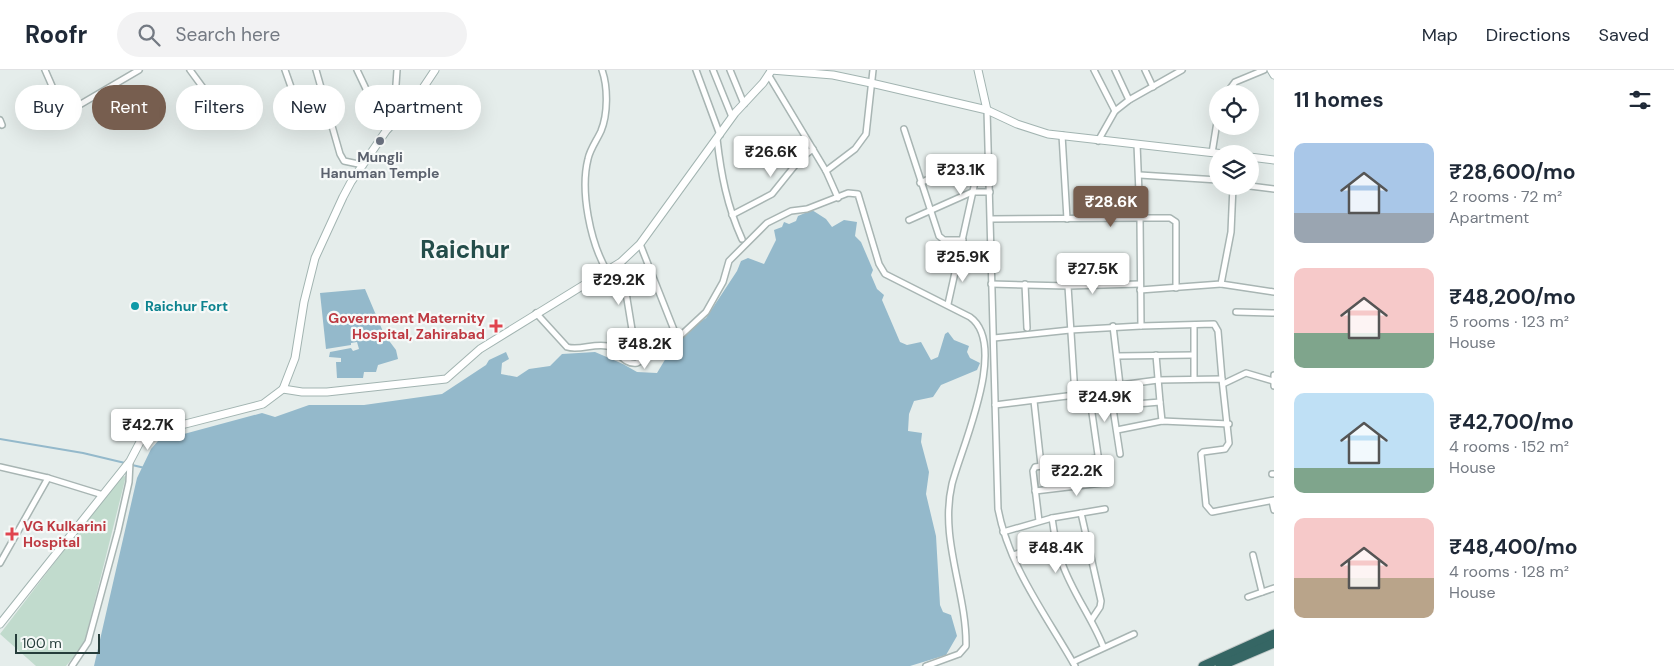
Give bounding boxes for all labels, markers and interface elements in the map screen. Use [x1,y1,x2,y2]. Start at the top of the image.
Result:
search box [117,12,467,57]
text: Roofr [25,19,87,50]
icon: search [135,21,163,49]
text: Search here [175,22,280,47]
text: Map [1422,23,1458,47]
text: Directions [1486,23,1571,47]
text: Saved [1599,23,1649,47]
chip: Buy [15,85,82,130]
chip: Rent [92,85,166,130]
chip: Filters [176,85,263,130]
chip: New [273,85,345,130]
chip: Apartment [355,85,481,130]
map controls [1209,85,1259,195]
button: locate [1209,85,1259,135]
text: 11 homes [1294,86,1384,114]
icon: filters [1626,86,1654,114]
marker: Mungli Hanuman Temple [374,135,386,147]
pin: ₹26.6K [730,136,812,178]
text: ₹26.6K [745,141,797,162]
button: layers [1209,145,1259,195]
place label: Mungli Hanuman Temple [321,148,439,182]
pin: ₹23.1K [920,154,1002,196]
text: ₹28,600/mo [1449,158,1576,186]
text: ₹23.1K [937,159,985,180]
icon: home [1334,163,1394,223]
pin: ₹28.6K [1070,186,1152,228]
text: 2 rooms · 72 m² [1449,186,1562,207]
text: ₹28.6K [1084,191,1138,212]
text: Apartment [1449,207,1529,228]
district label: Raichur [420,234,510,265]
pin: ₹25.9K [922,240,1004,283]
text: ₹25.9K [936,246,990,267]
pin: ₹27.5K [1052,252,1134,295]
text: ₹27.5K [1067,258,1119,279]
pin: ₹29.2K [578,264,660,306]
text: ₹29.2K [593,269,645,290]
text: ₹48,200/mo [1449,283,1576,311]
icon: home [1334,288,1394,348]
place label: Raichur Fort [145,297,228,315]
marker: Raichur Fort [129,300,141,312]
place label: Government Maternity Hospital, Zahirabad [328,309,486,343]
text: 5 rooms · 123 m² [1449,311,1569,332]
marker: Government Maternity Hospital, Zahirabad [489,319,503,333]
pin: ₹48.2K [604,328,686,370]
text: House [1449,332,1496,353]
text: ₹48.2K [618,333,672,354]
pin: ₹24.9K [1064,380,1146,423]
text: ₹24.9K [1078,386,1132,407]
pin: ₹42.7K [107,408,189,451]
text: ₹42,700/mo [1449,408,1574,436]
icon: home [1334,413,1394,473]
text: ₹42.7K [122,414,174,435]
text: 4 rooms · 152 m² [1449,436,1569,457]
pin: ₹22.2K [1036,454,1118,497]
text: House [1449,457,1496,478]
text: ₹22.2K [1051,460,1103,481]
place label: VG Kulkarini Hospital [23,517,106,551]
marker: VG Kulkarini Hospital [5,527,19,541]
pin: ₹48.4K [1015,532,1097,574]
text: ₹48,400/mo [1449,533,1578,561]
text: ₹48.4K [1028,537,1084,558]
icon: home [1334,538,1394,598]
text: 4 rooms · 128 m² [1449,561,1569,582]
text: House [1449,582,1496,603]
scale bar [15,631,100,654]
text: 100 m [22,634,62,652]

